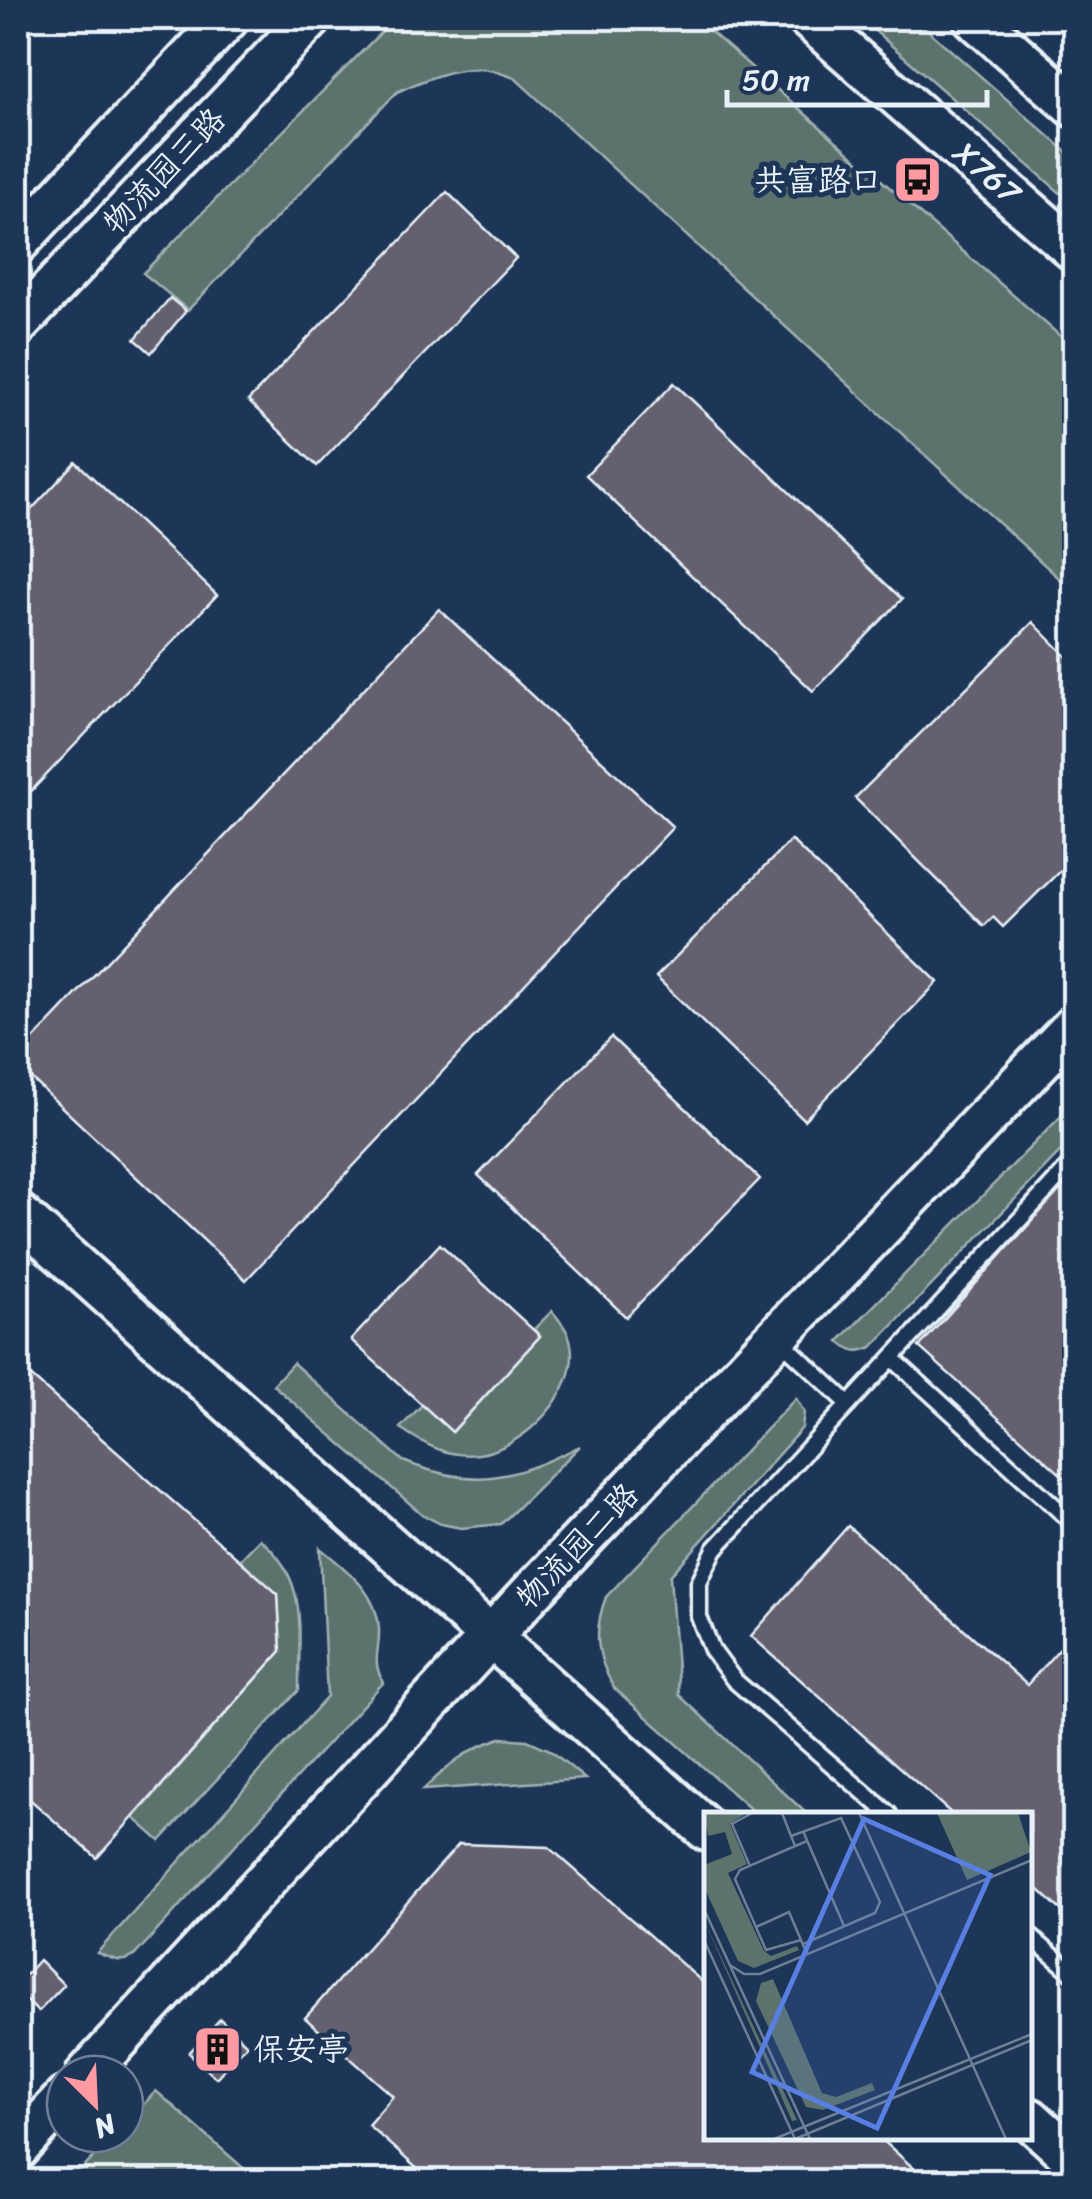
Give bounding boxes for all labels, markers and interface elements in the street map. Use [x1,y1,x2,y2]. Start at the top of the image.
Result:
scale bar [727,45,987,107]
text: 50 m [742,53,810,107]
street label: 物流园三路 [88,94,240,248]
street label: X767 [939,126,1036,221]
place label: 共富路口 [754,152,882,209]
bus stop icon: 共富路口 [891,154,943,206]
street label: 物流园二路 [501,1469,653,1623]
inset map [704,1812,1032,2139]
place label: 保安亭 [253,2021,349,2078]
building icon: 保安亭 [192,2023,244,2075]
north arrow [45,2054,145,2154]
text: N [86,2100,125,2153]

